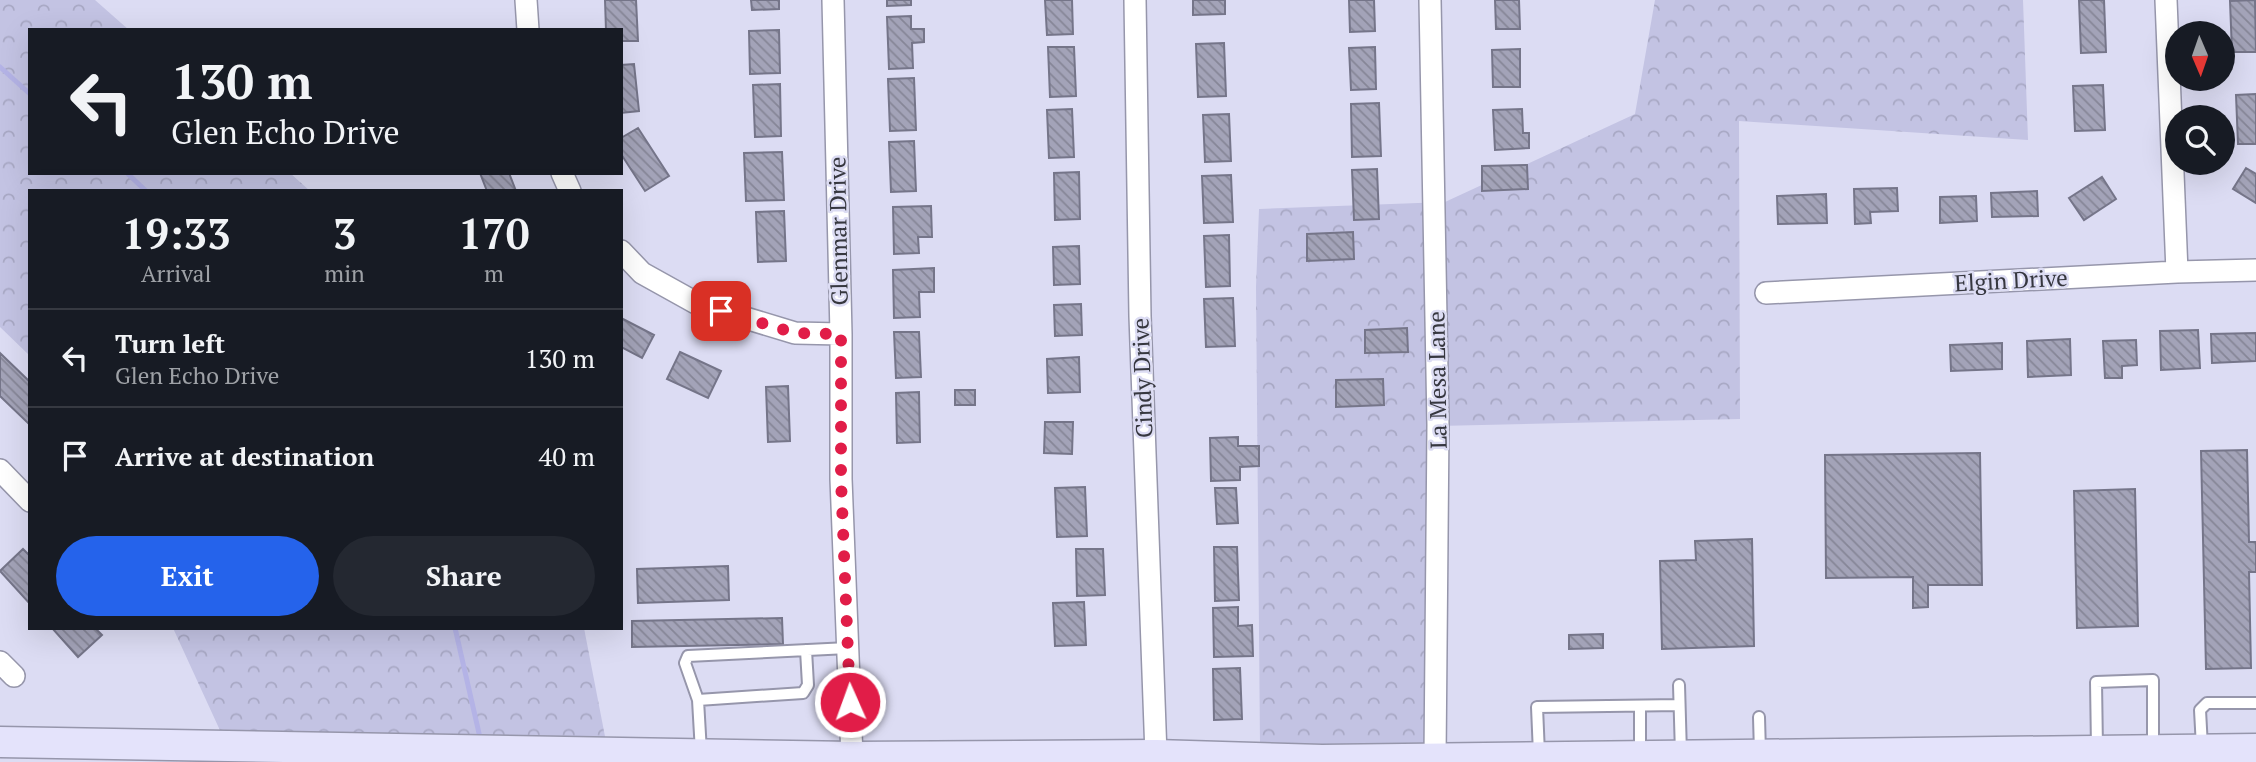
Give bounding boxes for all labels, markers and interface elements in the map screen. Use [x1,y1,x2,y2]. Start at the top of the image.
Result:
north arrow [2165,21,2235,91]
map controls [2165,21,2235,175]
text: 130 m [171,48,313,113]
icon: left [56,56,147,147]
button: search [2165,105,2235,175]
text: Glen Echo Drive [171,111,400,153]
street label: Glenmar Drive [821,156,855,306]
text: 19:33 [122,205,231,261]
text: 3 [333,205,356,261]
text: 170 [458,205,529,261]
text: Arrival [141,258,211,289]
text: min [324,258,365,289]
text: m [484,258,504,289]
street label: Elgin Drive [1954,262,2068,298]
pin [691,281,751,341]
icon: arrive [702,292,740,330]
street label: La Mesa Lane [1420,311,1454,449]
street label: Cindy Drive [1124,317,1160,439]
text: Turn left [115,326,225,360]
icon: left [56,339,94,377]
text: 130 m [525,341,595,375]
text: Glen Echo Drive [115,360,279,391]
icon: arrive [56,437,94,475]
text: Arrive at destination [115,439,374,473]
text: 40 m [539,439,595,473]
button: Exit [56,536,319,616]
button: Share [333,536,595,616]
position arrow [813,665,887,739]

